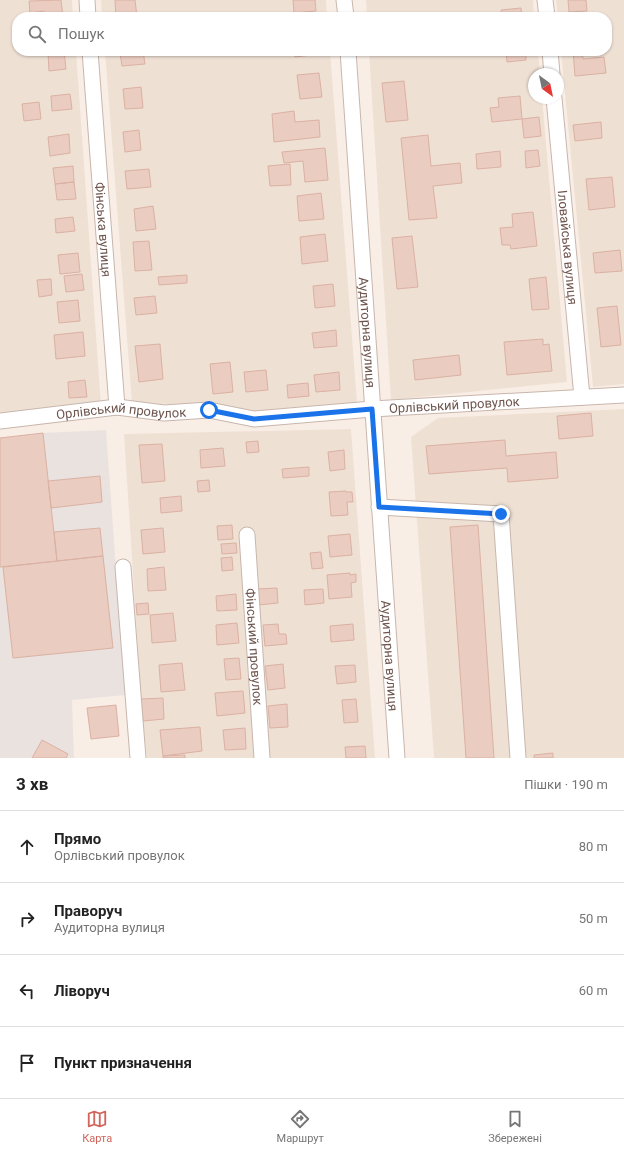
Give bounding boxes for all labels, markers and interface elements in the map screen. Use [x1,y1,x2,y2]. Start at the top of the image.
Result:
search box [12,12,612,56]
icon: search [26,23,48,45]
text: Пошук [58,25,105,43]
north arrow [528,68,564,104]
street label: Фінська вулиця [92,181,115,278]
street label: Іловайська вулиця [555,189,581,305]
street label: Аудиторна вулиця [356,276,379,388]
street label: Орлівський провулок [388,393,520,416]
street label: Орлівський провулок [55,399,187,422]
route start [200,401,218,419]
route end [492,505,510,523]
street label: Фінський провулок [243,588,266,706]
street label: Аудиторна вулиця [379,600,401,711]
text: 3 хв [16,774,48,794]
text: Пішки · 190 m [524,777,608,792]
text: Прямо [54,830,101,848]
icon: ahead [16,836,38,858]
text: 80 m [579,839,608,854]
text: Орлівський провулок [54,848,185,863]
text: Праворуч [54,902,122,920]
icon: right [16,908,38,930]
text: 50 m [579,911,608,926]
text: Аудиторна вулиця [54,920,165,935]
icon: left [16,980,38,1002]
text: Ліворуч [54,982,110,1000]
text: 60 m [579,983,608,998]
icon: arrive [16,1052,38,1074]
text: Пункт призначення [54,1054,192,1072]
tab: Карта [82,1108,112,1145]
tab: Маршрут [277,1108,324,1145]
tab: Збережені [488,1108,542,1145]

